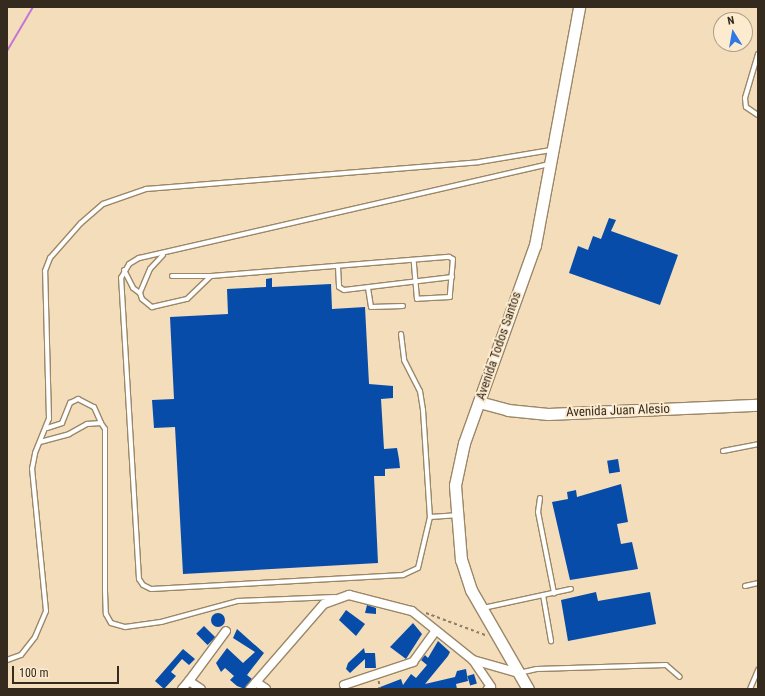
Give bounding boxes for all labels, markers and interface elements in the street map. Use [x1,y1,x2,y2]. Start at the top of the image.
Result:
north arrow [713,12,753,52]
text: N [726,14,735,28]
street label: Avenida Todos Santos [473,290,525,402]
street label: Avenida Juan Alesio [566,401,670,421]
scale bar [14,658,121,684]
text: 100 m [19,666,49,680]

